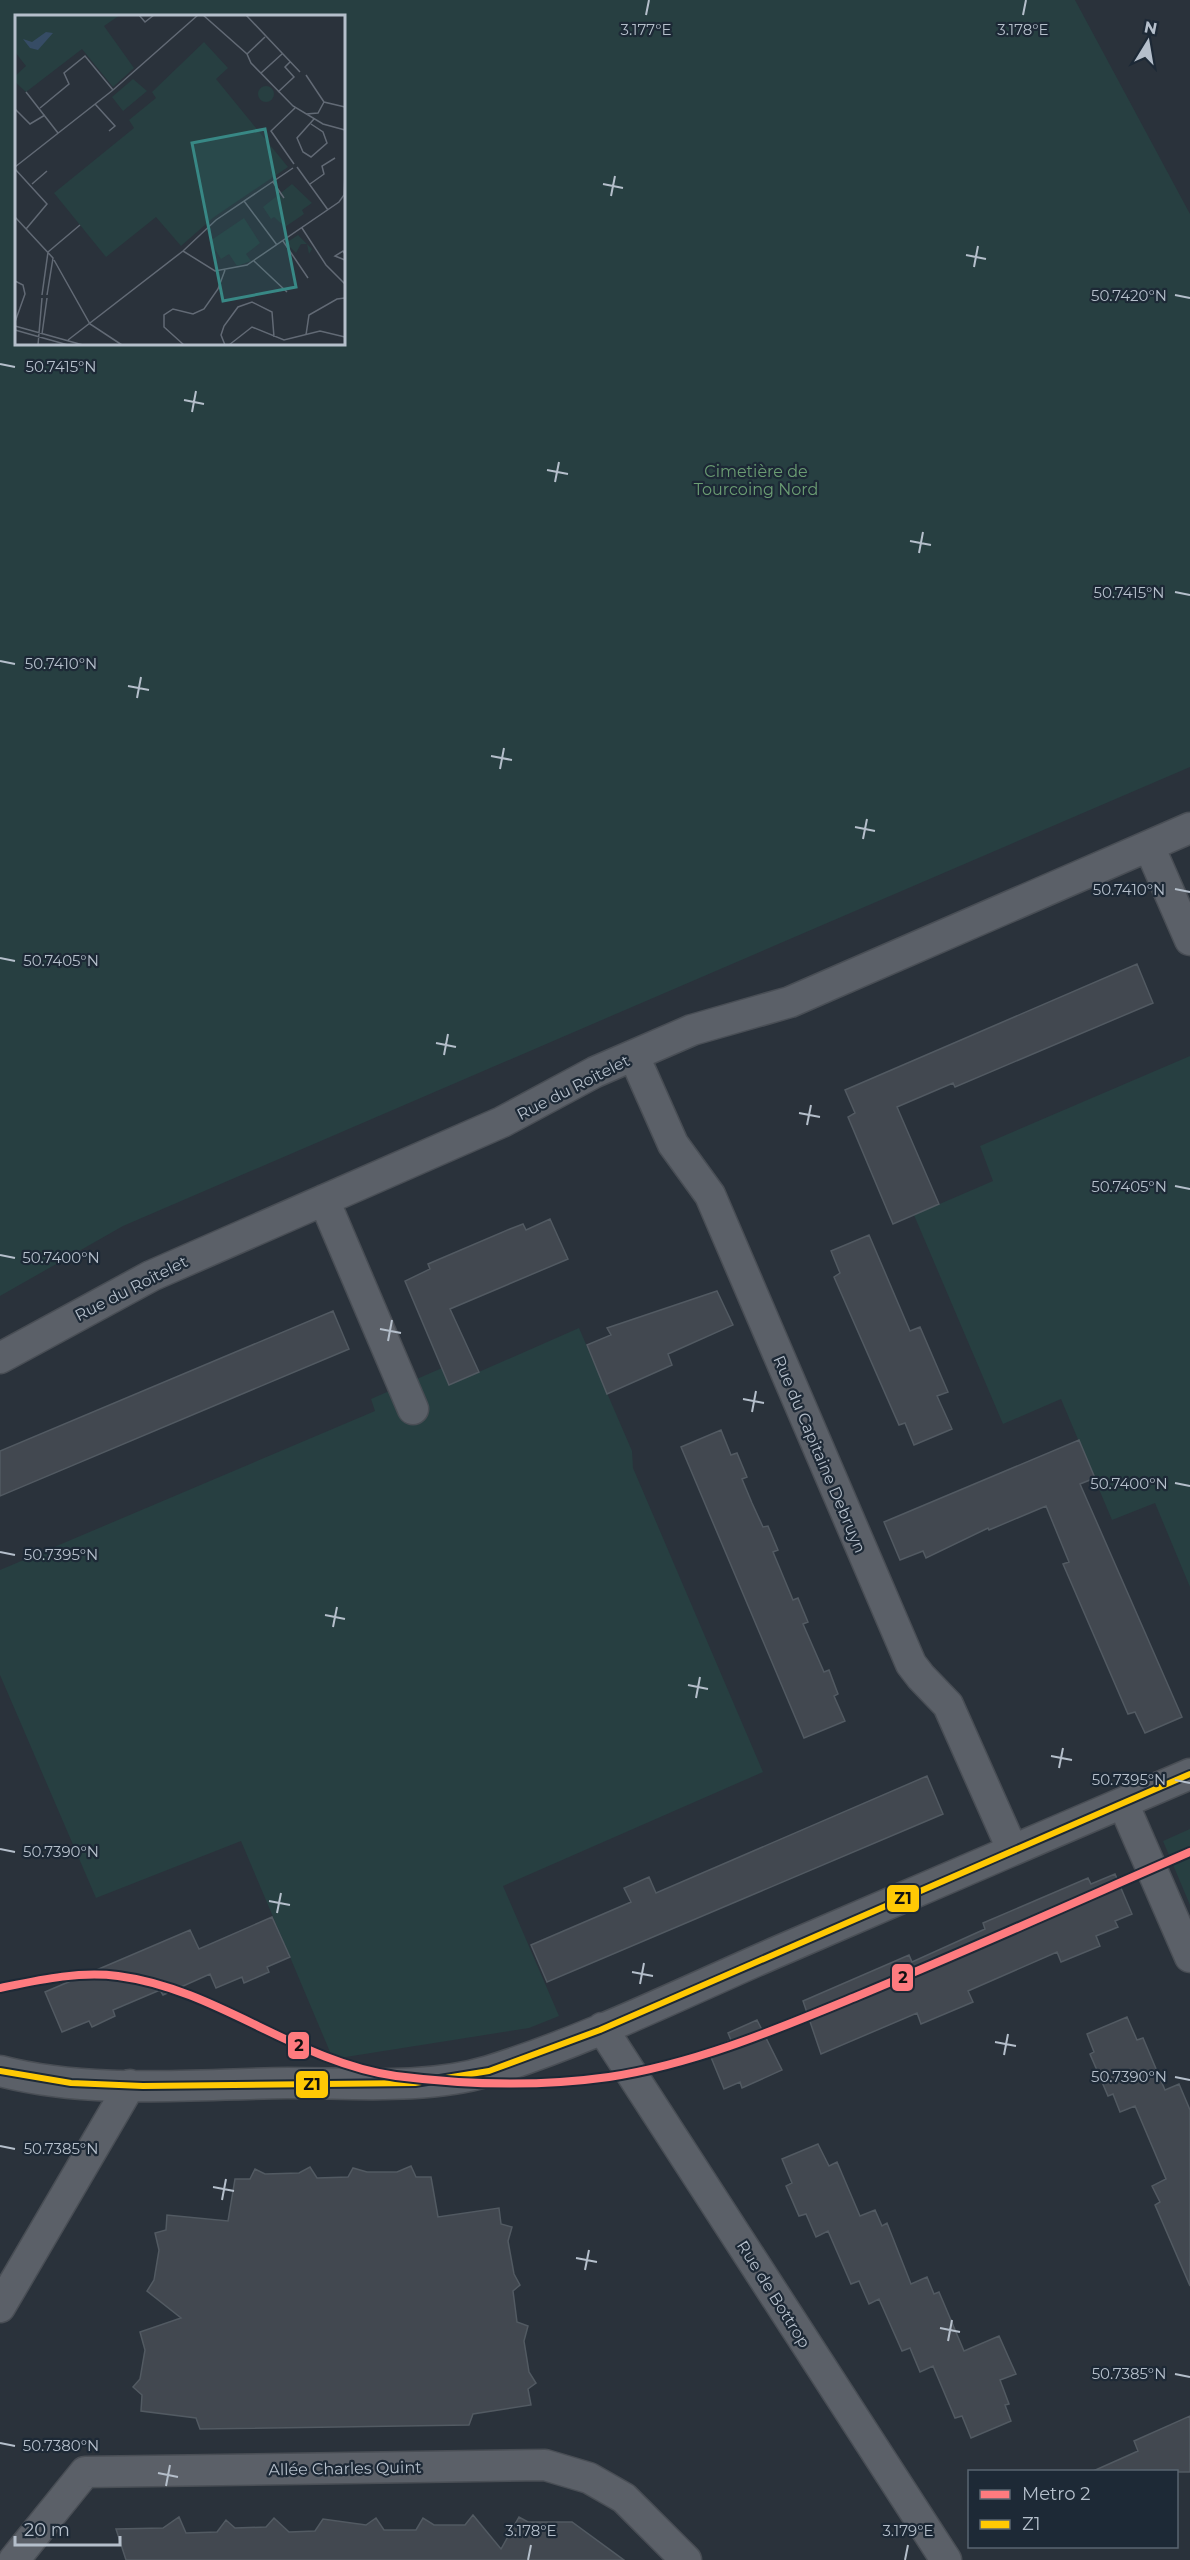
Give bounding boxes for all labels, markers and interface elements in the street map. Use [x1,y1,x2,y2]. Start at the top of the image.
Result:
north arrow [1118,12,1178,72]
inset map [15,15,345,345]
text: N [1143,17,1159,38]
text: 3.177°E [621,20,671,39]
text: 3.178°E [997,20,1049,39]
text: 50.7420°N [1091,286,1167,305]
text: 50.7415°N [26,357,96,376]
park label: Cimetière de Tourcoing Nord [694,462,818,499]
text: 50.7415°N [1094,583,1164,602]
text: 50.7410°N [25,654,97,673]
text: 50.7410°N [1093,880,1165,899]
text: 50.7405°N [23,951,99,970]
street label: Rue du Roitelet [514,1051,633,1124]
text: 50.7405°N [1091,1177,1167,1196]
text: 50.7400°N [22,1248,100,1267]
street label: Rue du Roitelet [72,1252,191,1325]
street label: Rue du Capitaine Debruyn [769,1353,870,1556]
text: 50.7400°N [1090,1474,1168,1493]
text: 50.7395°N [24,1545,98,1564]
text: 50.7395°N [1092,1770,1166,1789]
text: 50.7390°N [23,1842,99,1861]
line badge: Z1 [886,1884,920,1913]
text: Z1 [894,1889,912,1908]
line badge: 2 [891,1963,914,1992]
text: 2 [898,1968,908,1987]
line badge: 2 [287,2031,310,2060]
text: 2 [294,2036,304,2055]
text: 50.7390°N [1091,2067,1167,2086]
line badge: Z1 [295,2070,329,2099]
text: Z1 [303,2075,321,2094]
text: 50.7385°N [24,2139,98,2158]
street label: Rue de Bottrop [733,2237,814,2352]
text: 50.7385°N [1092,2364,1166,2383]
text: 50.7380°N [23,2436,99,2455]
street label: Allée Charles Quint [268,2458,422,2479]
legend [968,2470,1178,2548]
text: Metro 2 [1022,2483,1091,2505]
scale bar [15,2509,120,2547]
text: Z1 [1022,2513,1041,2535]
text: 20 m [24,2519,70,2541]
text: 3.178°E [505,2521,557,2540]
text: 3.179°E [882,2521,934,2540]

